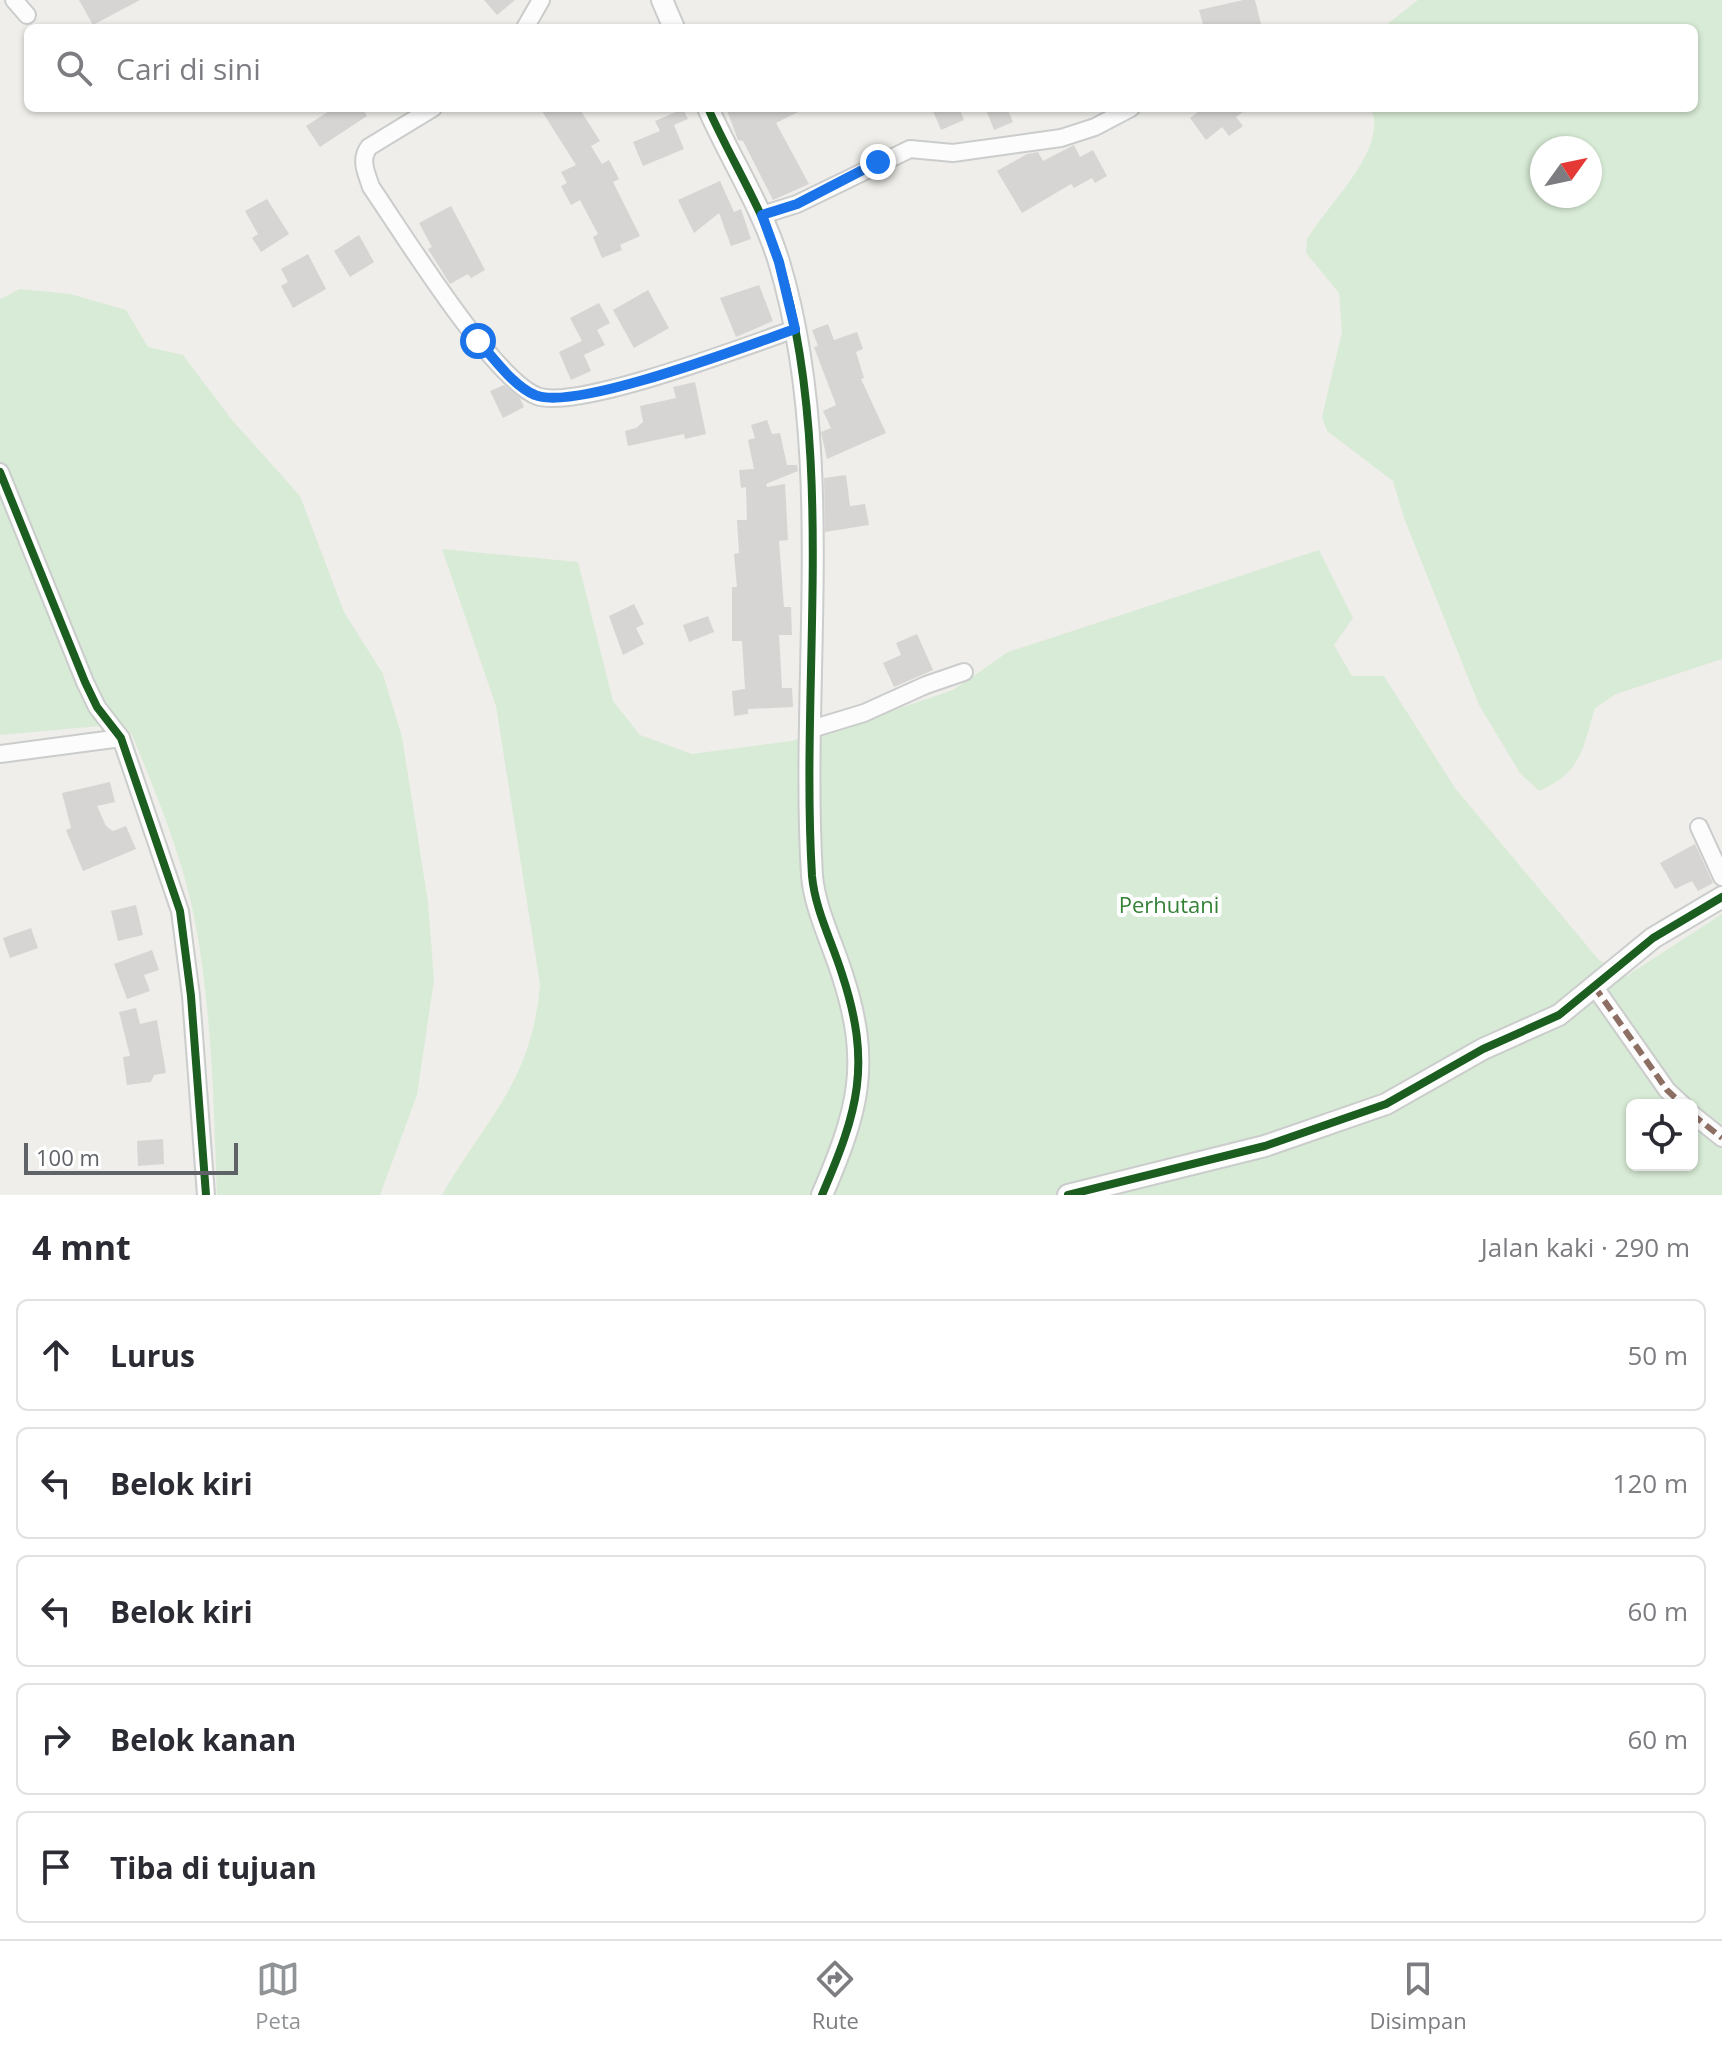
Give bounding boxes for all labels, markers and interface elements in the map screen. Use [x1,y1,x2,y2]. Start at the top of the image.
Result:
search box [24,24,1698,112]
icon: search [52,46,96,90]
text: Cari di sini [116,48,261,89]
north arrow [1530,136,1602,208]
route end [860,144,896,180]
route start [460,323,496,359]
park label: Perhutani [1119,889,1219,919]
map controls [1626,1099,1698,1171]
button: locate [1626,1099,1698,1171]
scale bar [24,1139,238,1175]
text: 100 m [36,1142,100,1172]
text: 4 mnt [32,1224,131,1270]
text: Jalan kaki · 290 m [1481,1229,1690,1265]
icon: ahead [34,1333,78,1377]
text: Lurus [110,1335,195,1376]
text: 50 m [1627,1337,1688,1373]
icon: left [34,1461,78,1505]
text: Belok kiri [110,1463,253,1504]
text: 120 m [1613,1465,1688,1501]
icon: left [34,1589,78,1633]
text: Belok kiri [110,1591,253,1632]
text: 60 m [1627,1593,1688,1629]
icon: right [34,1717,78,1761]
text: Belok kanan [110,1719,296,1760]
text: 60 m [1627,1721,1688,1757]
icon: arrive [34,1845,78,1889]
text: Tiba di tujuan [110,1847,317,1888]
tab: Peta [255,1957,301,2035]
tab: Rute [812,1957,859,2035]
tab: Disimpan [1370,1957,1467,2035]

